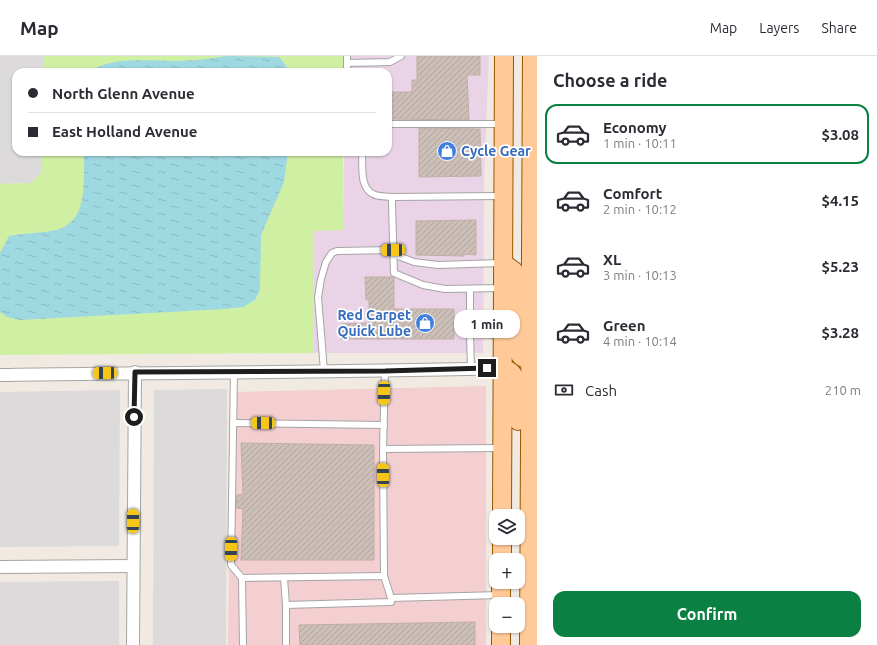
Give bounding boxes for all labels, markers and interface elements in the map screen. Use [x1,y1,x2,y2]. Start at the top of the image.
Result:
text: Map [20,17,59,39]
text: Map [710,20,737,36]
text: Layers [759,20,799,36]
text: Share [821,20,857,36]
text: Choose a ride [553,70,667,90]
text: North Glenn Avenue [52,85,195,102]
icon: car [555,116,591,152]
text: Economy [603,119,667,136]
text: East Holland Avenue [52,123,197,140]
text: $3.08 [821,126,859,143]
text: 1 min · 10:11 [603,136,677,150]
shop icon: Cycle Gear [436,140,458,162]
place label: Cycle Gear [461,143,531,159]
icon: car [555,182,591,218]
text: Comfort [603,185,662,202]
text: $4.15 [821,192,859,209]
text: 2 min · 10:12 [603,202,677,216]
car [381,244,405,256]
icon: car [555,248,591,284]
text: XL [603,251,621,268]
text: $5.23 [821,258,859,275]
text: 3 min · 10:13 [603,268,677,282]
place label: Red Carpet Quick Lube [337,307,411,339]
callout: 1 min [454,310,520,338]
shop icon: Red Carpet Quick Lube [414,312,436,334]
icon: car [555,314,591,350]
text: 1 min [471,317,503,331]
text: Green [603,317,645,334]
text: $3.28 [821,324,859,341]
text: 4 min · 10:14 [603,334,677,348]
route end [478,359,496,377]
car [93,367,117,379]
icon: cash [553,379,575,401]
car [378,381,390,405]
text: Cash [585,382,617,399]
text: 210 m [825,383,861,397]
route start [125,408,143,426]
car [251,417,275,429]
car [377,463,389,487]
car [127,509,139,533]
map controls [489,509,525,633]
button: layers [489,509,525,545]
car [225,537,237,561]
button: + [489,553,525,589]
button: Confirm [553,591,861,637]
button: − [489,597,525,633]

